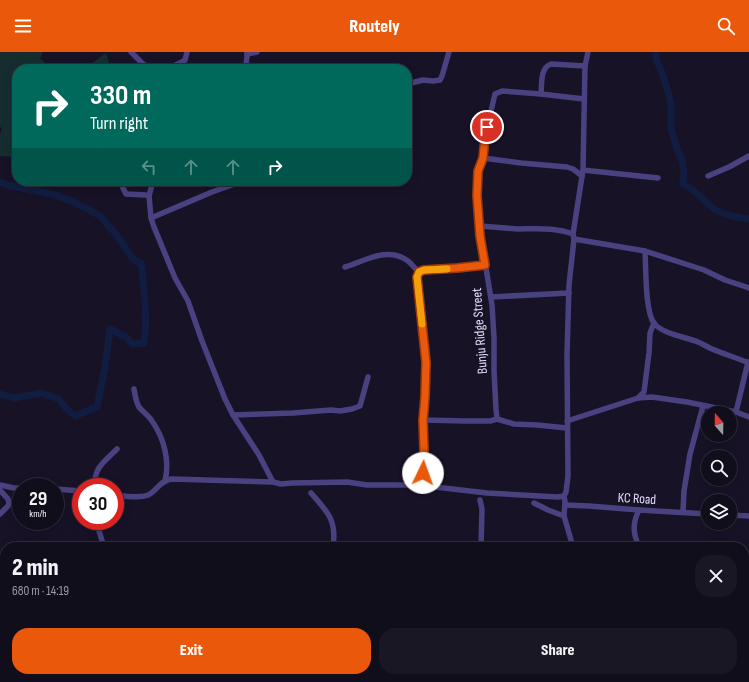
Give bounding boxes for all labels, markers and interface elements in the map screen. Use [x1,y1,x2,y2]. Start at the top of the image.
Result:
icon: menu [12,15,34,37]
icon: search [715,15,737,37]
text: Routely [349,16,400,37]
text: 330 m [90,79,151,112]
icon: right [24,80,76,132]
pin [470,110,504,144]
text: Turn right [90,113,148,134]
icon: arrive [476,116,498,138]
icon: left [138,156,160,178]
icon: ahead [180,156,202,178]
icon: ahead [222,156,244,178]
icon: right [264,156,286,178]
street label: Bunju Ridge Street [468,287,491,375]
north arrow [701,406,737,442]
map controls [701,406,737,530]
button: search [701,450,737,486]
position arrow [402,452,444,494]
speed limit sign: 30 [72,478,124,530]
text: 29 [29,487,47,511]
street label: KC Road [617,489,657,508]
button: layers [701,494,737,530]
text: km/h [29,508,47,520]
text: 2 min [12,553,59,582]
button: close [695,555,737,597]
text: 680 m · 14:19 [12,583,69,599]
button: Exit [12,628,371,674]
button: Share [379,628,737,674]

